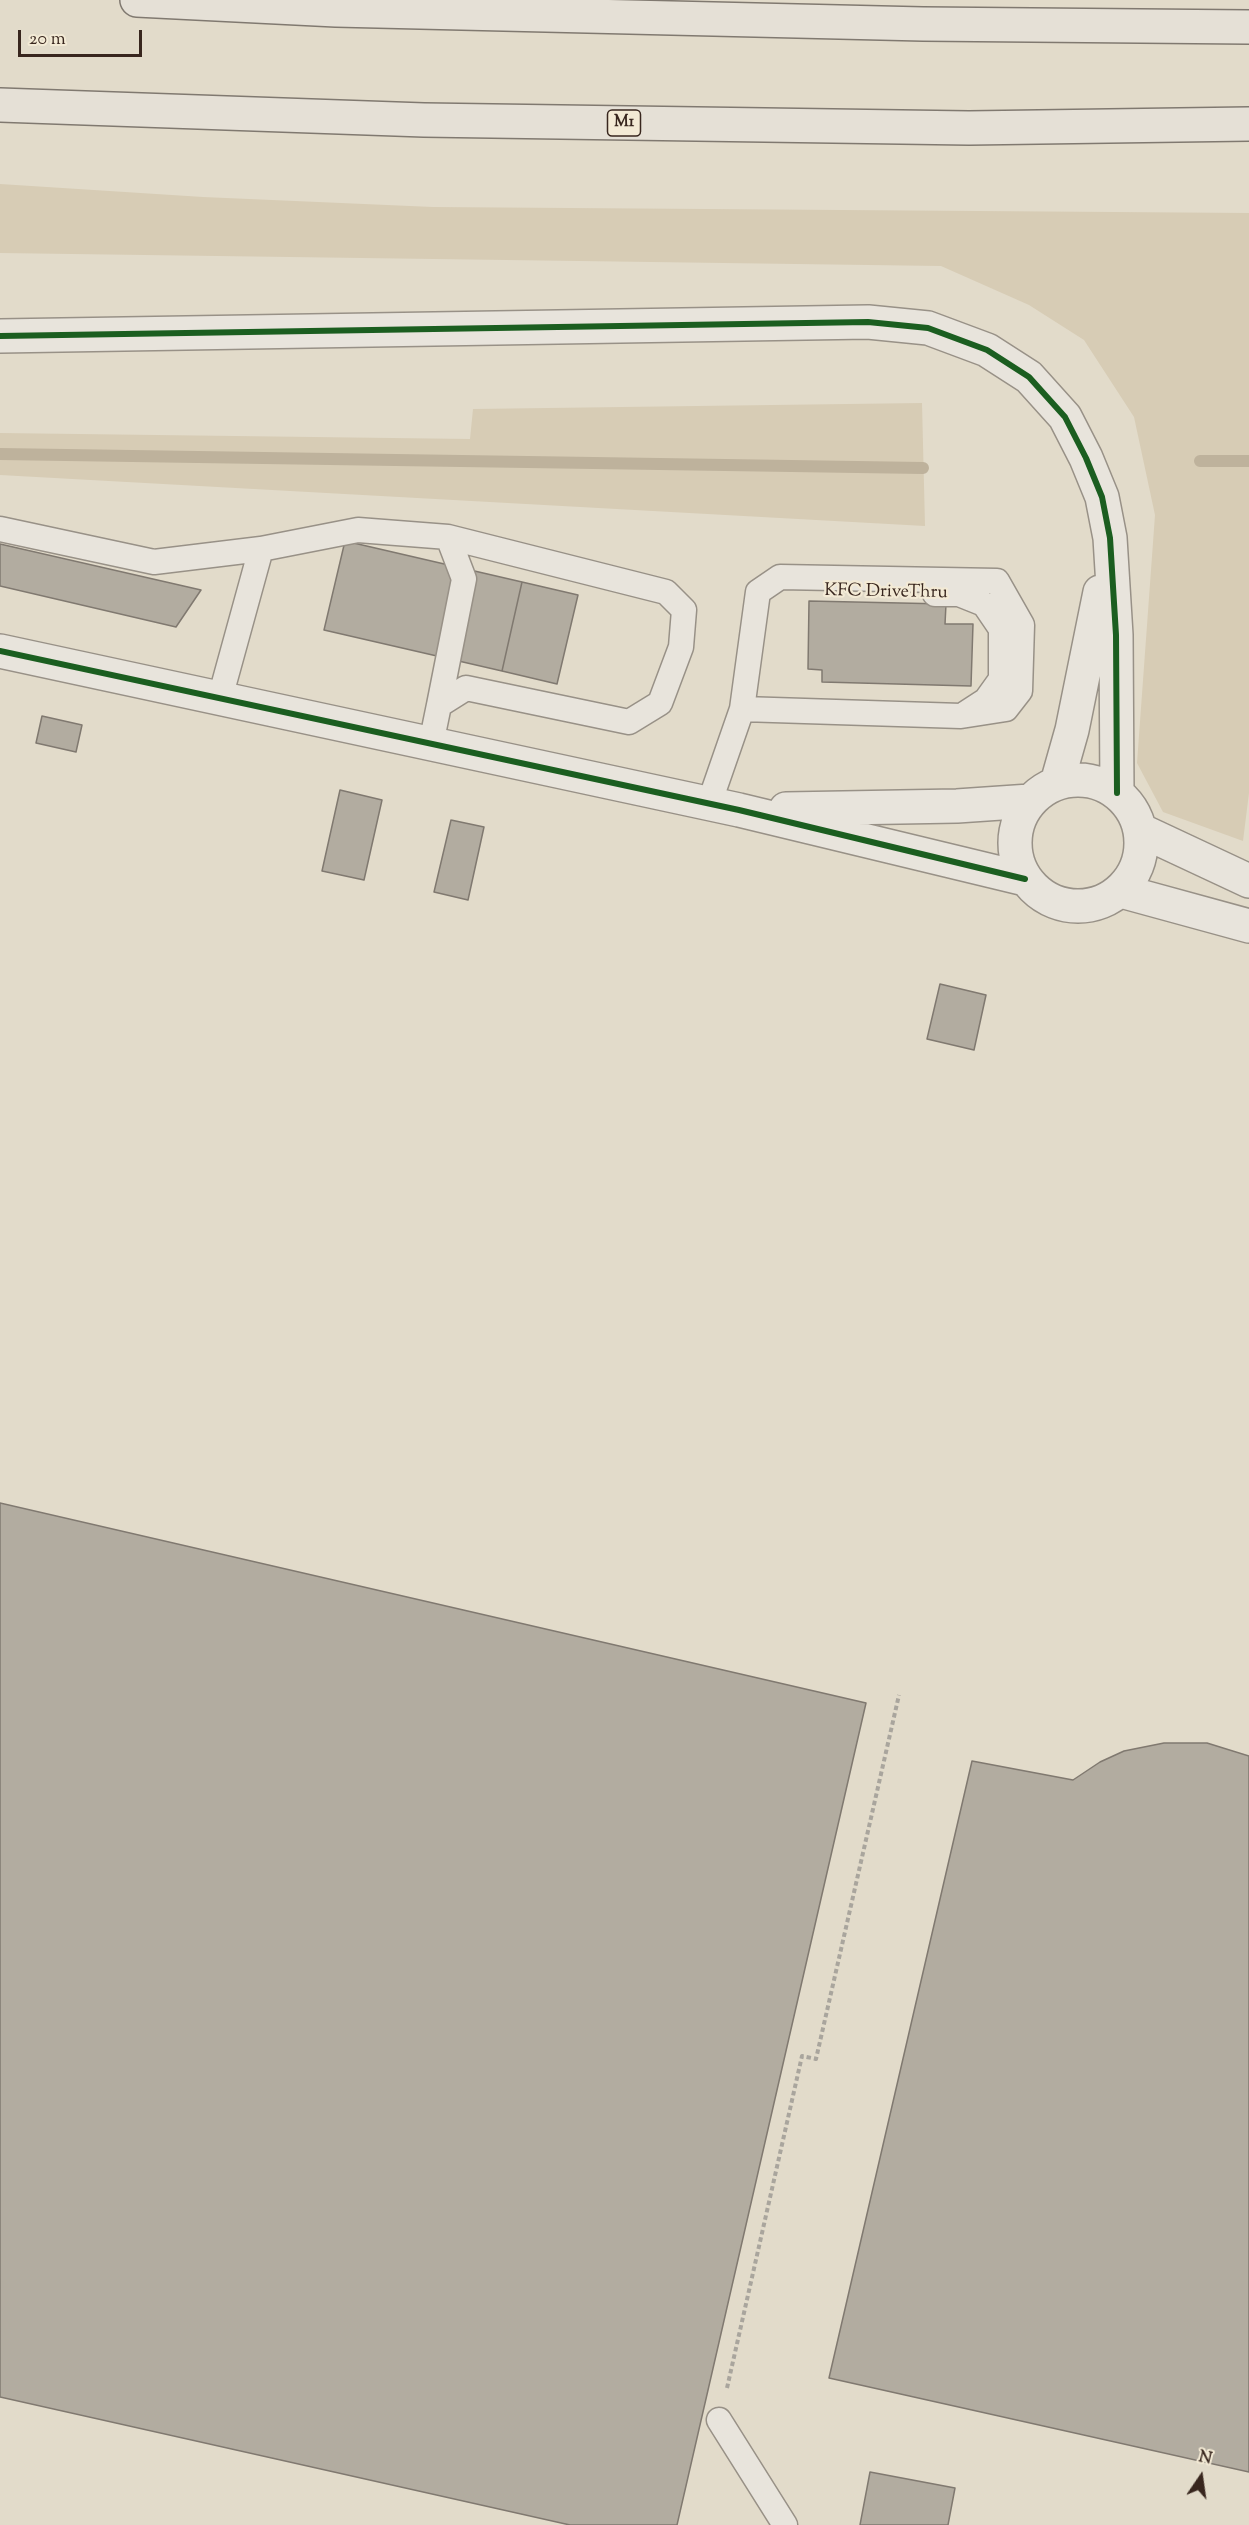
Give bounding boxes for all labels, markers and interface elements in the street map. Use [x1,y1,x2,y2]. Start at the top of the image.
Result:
scale bar [21,18,146,56]
text: 20 m [29,27,66,53]
road number: M1 [608,110,640,136]
street label: KFC DriveThru [824,581,948,605]
text: N [1196,2446,1214,2472]
north arrow [1171,2447,1231,2507]

